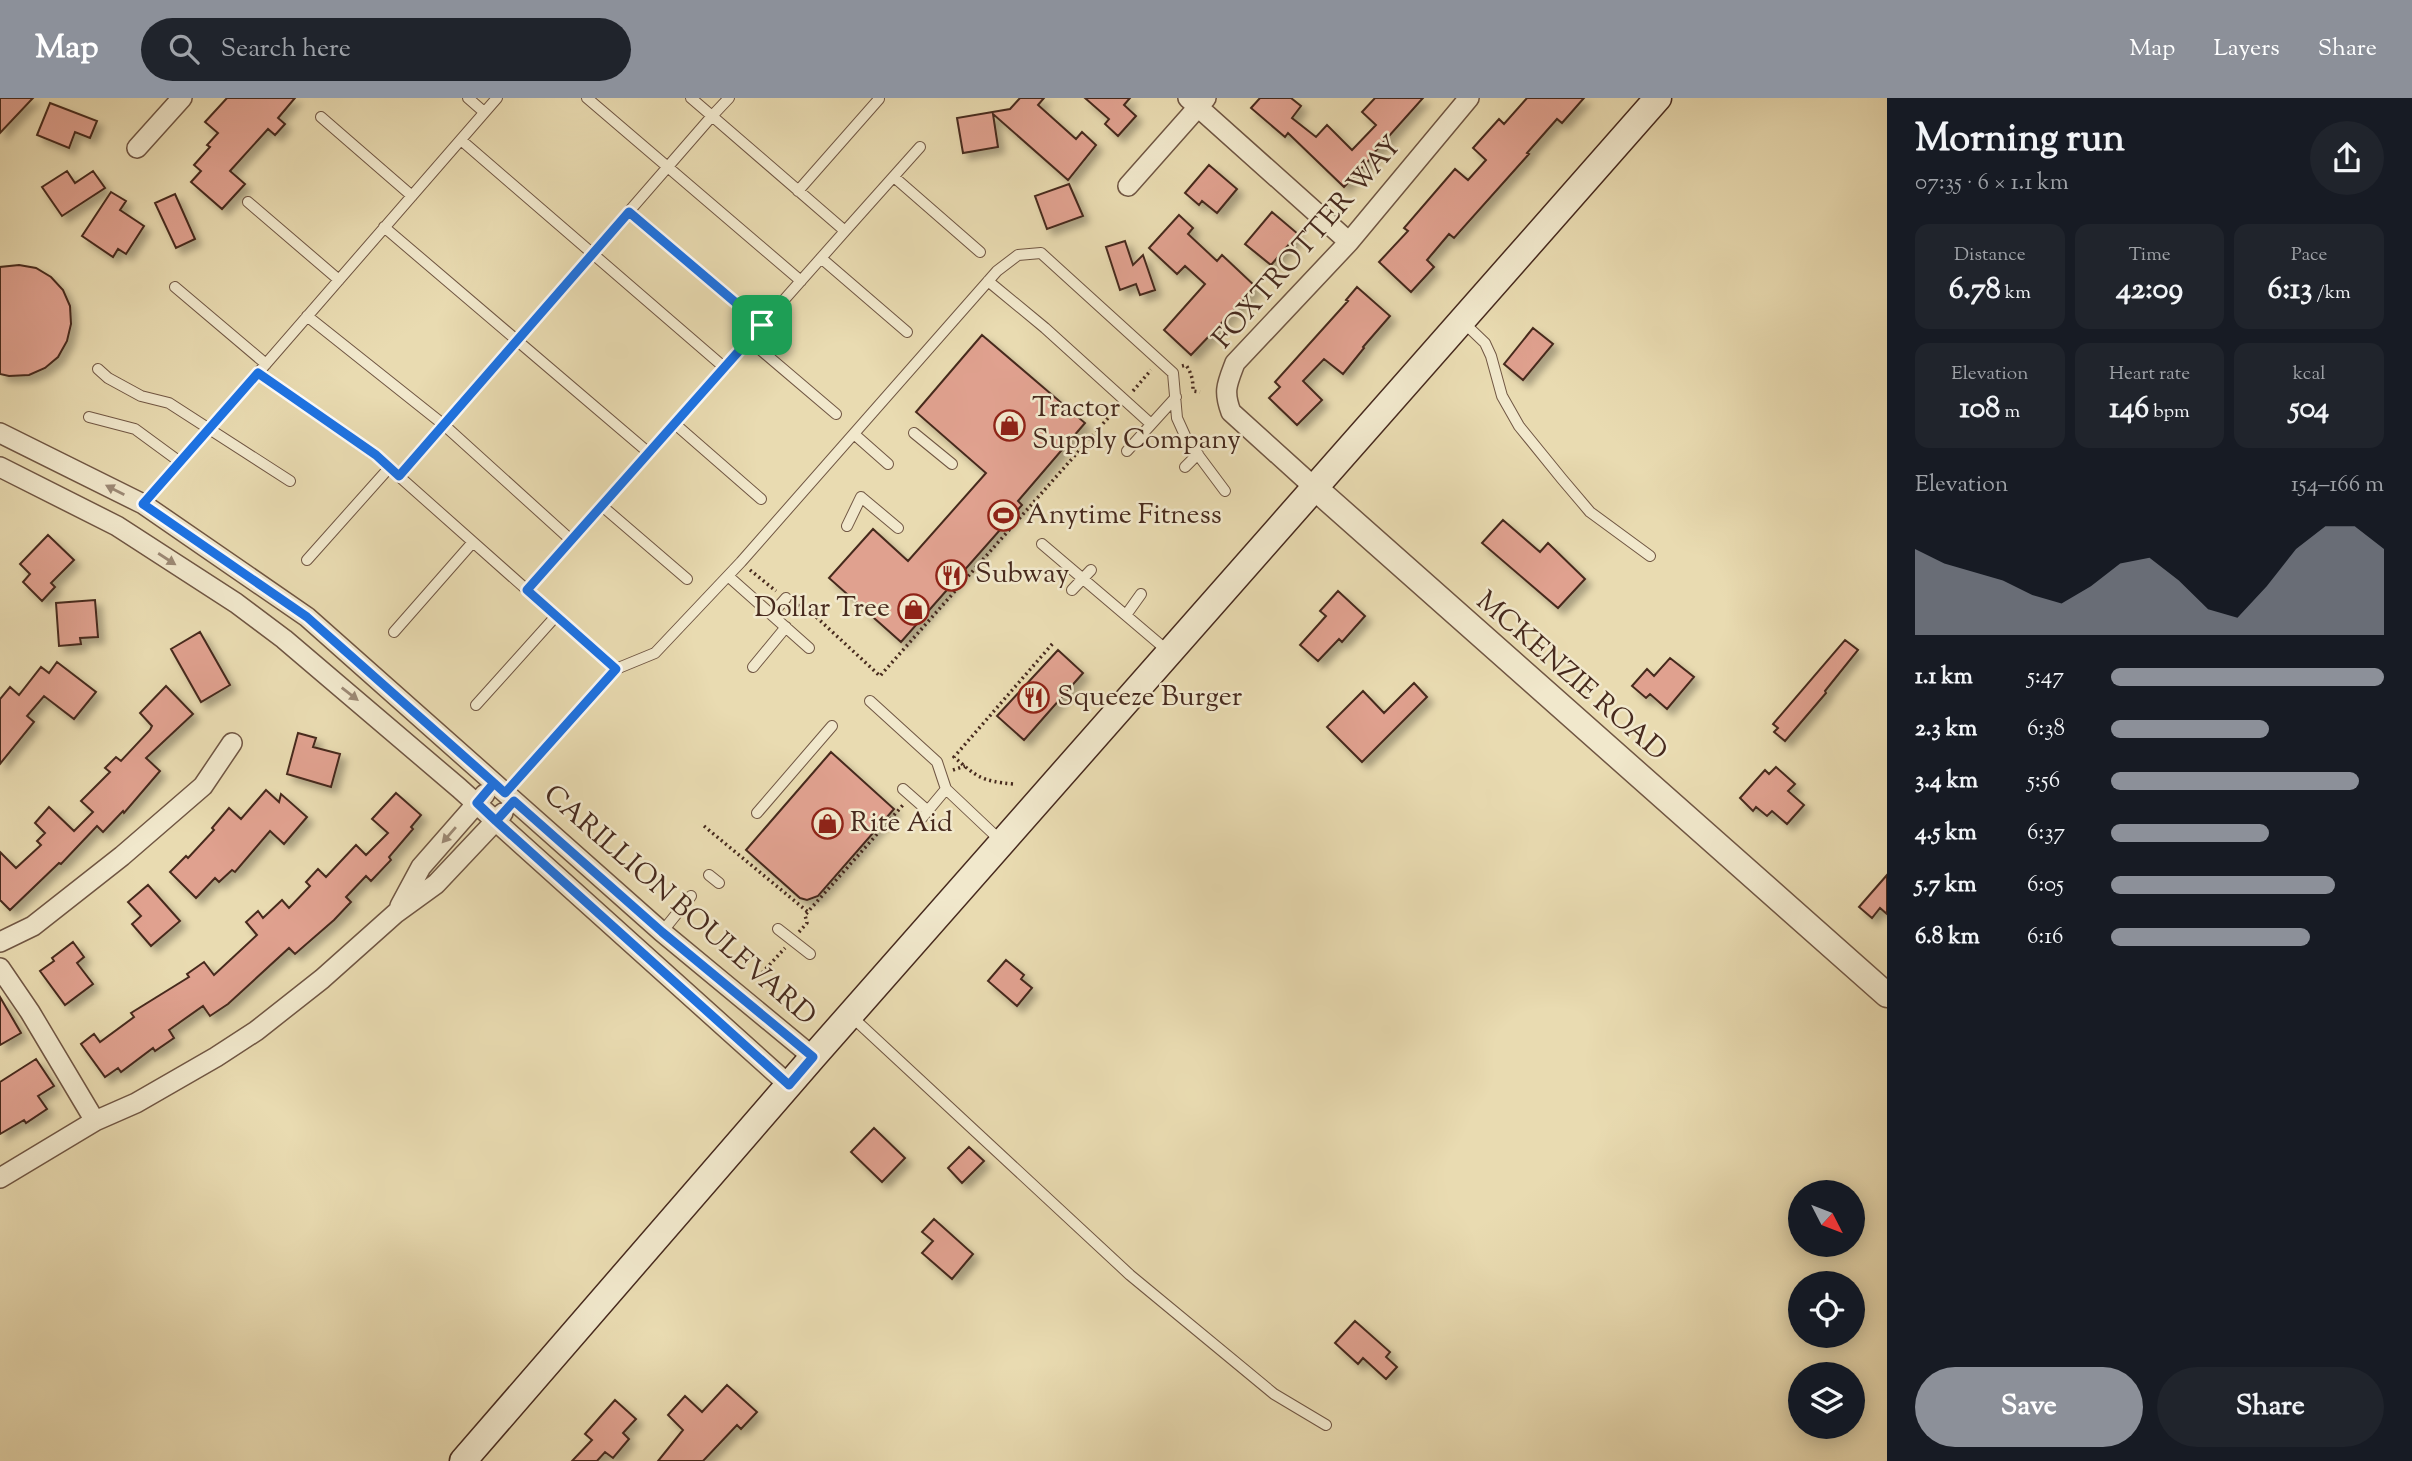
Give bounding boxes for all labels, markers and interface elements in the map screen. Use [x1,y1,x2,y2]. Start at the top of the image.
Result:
search box [141,18,631,81]
text: Map [35,25,99,73]
icon: search [165,30,203,68]
text: Search here [221,31,351,68]
text: Map [2129,32,2175,66]
text: Layers [2213,32,2280,66]
text: Share [2318,32,2377,66]
text: Morning run [1915,114,2125,168]
button: share [2310,121,2384,195]
street label: FOXTROTTER WAY [1204,128,1412,358]
text: 07:35 · 6 × 1.1 km [1915,167,2069,200]
text: Distance [1954,242,2026,269]
text: Time [2128,242,2171,269]
text: Pace [2291,242,2327,269]
text: 6.78 [1949,269,2001,312]
text: 42:09 [2116,269,2183,312]
text: 6:13 [2268,269,2312,312]
text: km [2001,280,2031,307]
text: /km [2312,280,2351,307]
pin [732,295,792,355]
icon: arrive [743,306,781,344]
text: Elevation [1951,361,2028,388]
text: Heart rate [2109,361,2190,388]
text: kcal [2293,361,2325,388]
text: 108 [1960,388,2000,431]
text: 146 [2109,388,2149,431]
text: 504 [2289,388,2329,431]
place label: Tractor Supply Company [1032,389,1241,461]
text: m [2000,399,2020,426]
text: bpm [2149,399,2190,426]
shop icon: Tractor Supply Company [992,408,1026,442]
text: Elevation [1915,469,2008,502]
text: 154–166 m [2291,469,2384,502]
one-way arrow [105,484,125,495]
place label: Anytime Fitness [1026,496,1222,536]
sports icon: Anytime Fitness [986,499,1020,533]
one-way arrow [158,552,177,565]
place label: Subway [975,555,1070,595]
restaurant icon: Subway [935,558,969,592]
street label: MCKENZIE ROAD [1467,583,1675,771]
place label: Dollar Tree [754,589,890,629]
shop icon: Dollar Tree [896,592,930,626]
text: 1.1 km [1915,661,1973,694]
text: 5:47 [2027,661,2064,694]
place label: Squeeze Burger [1057,678,1243,718]
restaurant icon: Squeeze Burger [1017,681,1051,715]
one-way arrow [341,686,358,701]
text: 2.3 km [1915,713,1977,746]
text: 6:38 [2027,713,2065,746]
text: 3.4 km [1915,765,1978,798]
text: 5:56 [2027,765,2060,798]
street label: CARILLION BOULEVARD [534,776,824,1036]
place label: Rite Aid [850,804,953,844]
shop icon: Rite Aid [810,807,844,841]
text: 4.5 km [1915,817,1977,850]
text: 6:37 [2027,817,2065,850]
one-way arrow [442,826,457,843]
text: 5.7 km [1915,869,1977,902]
text: 6:05 [2027,869,2064,902]
text: 6.8 km [1915,921,1980,954]
text: 6:16 [2027,921,2063,954]
north arrow [1788,1180,1866,1256]
map controls [1788,1180,1865,1439]
button: locate [1788,1271,1865,1348]
button: layers [1788,1362,1865,1439]
button: Save [1915,1367,2143,1447]
button: Share [2157,1367,2384,1447]

